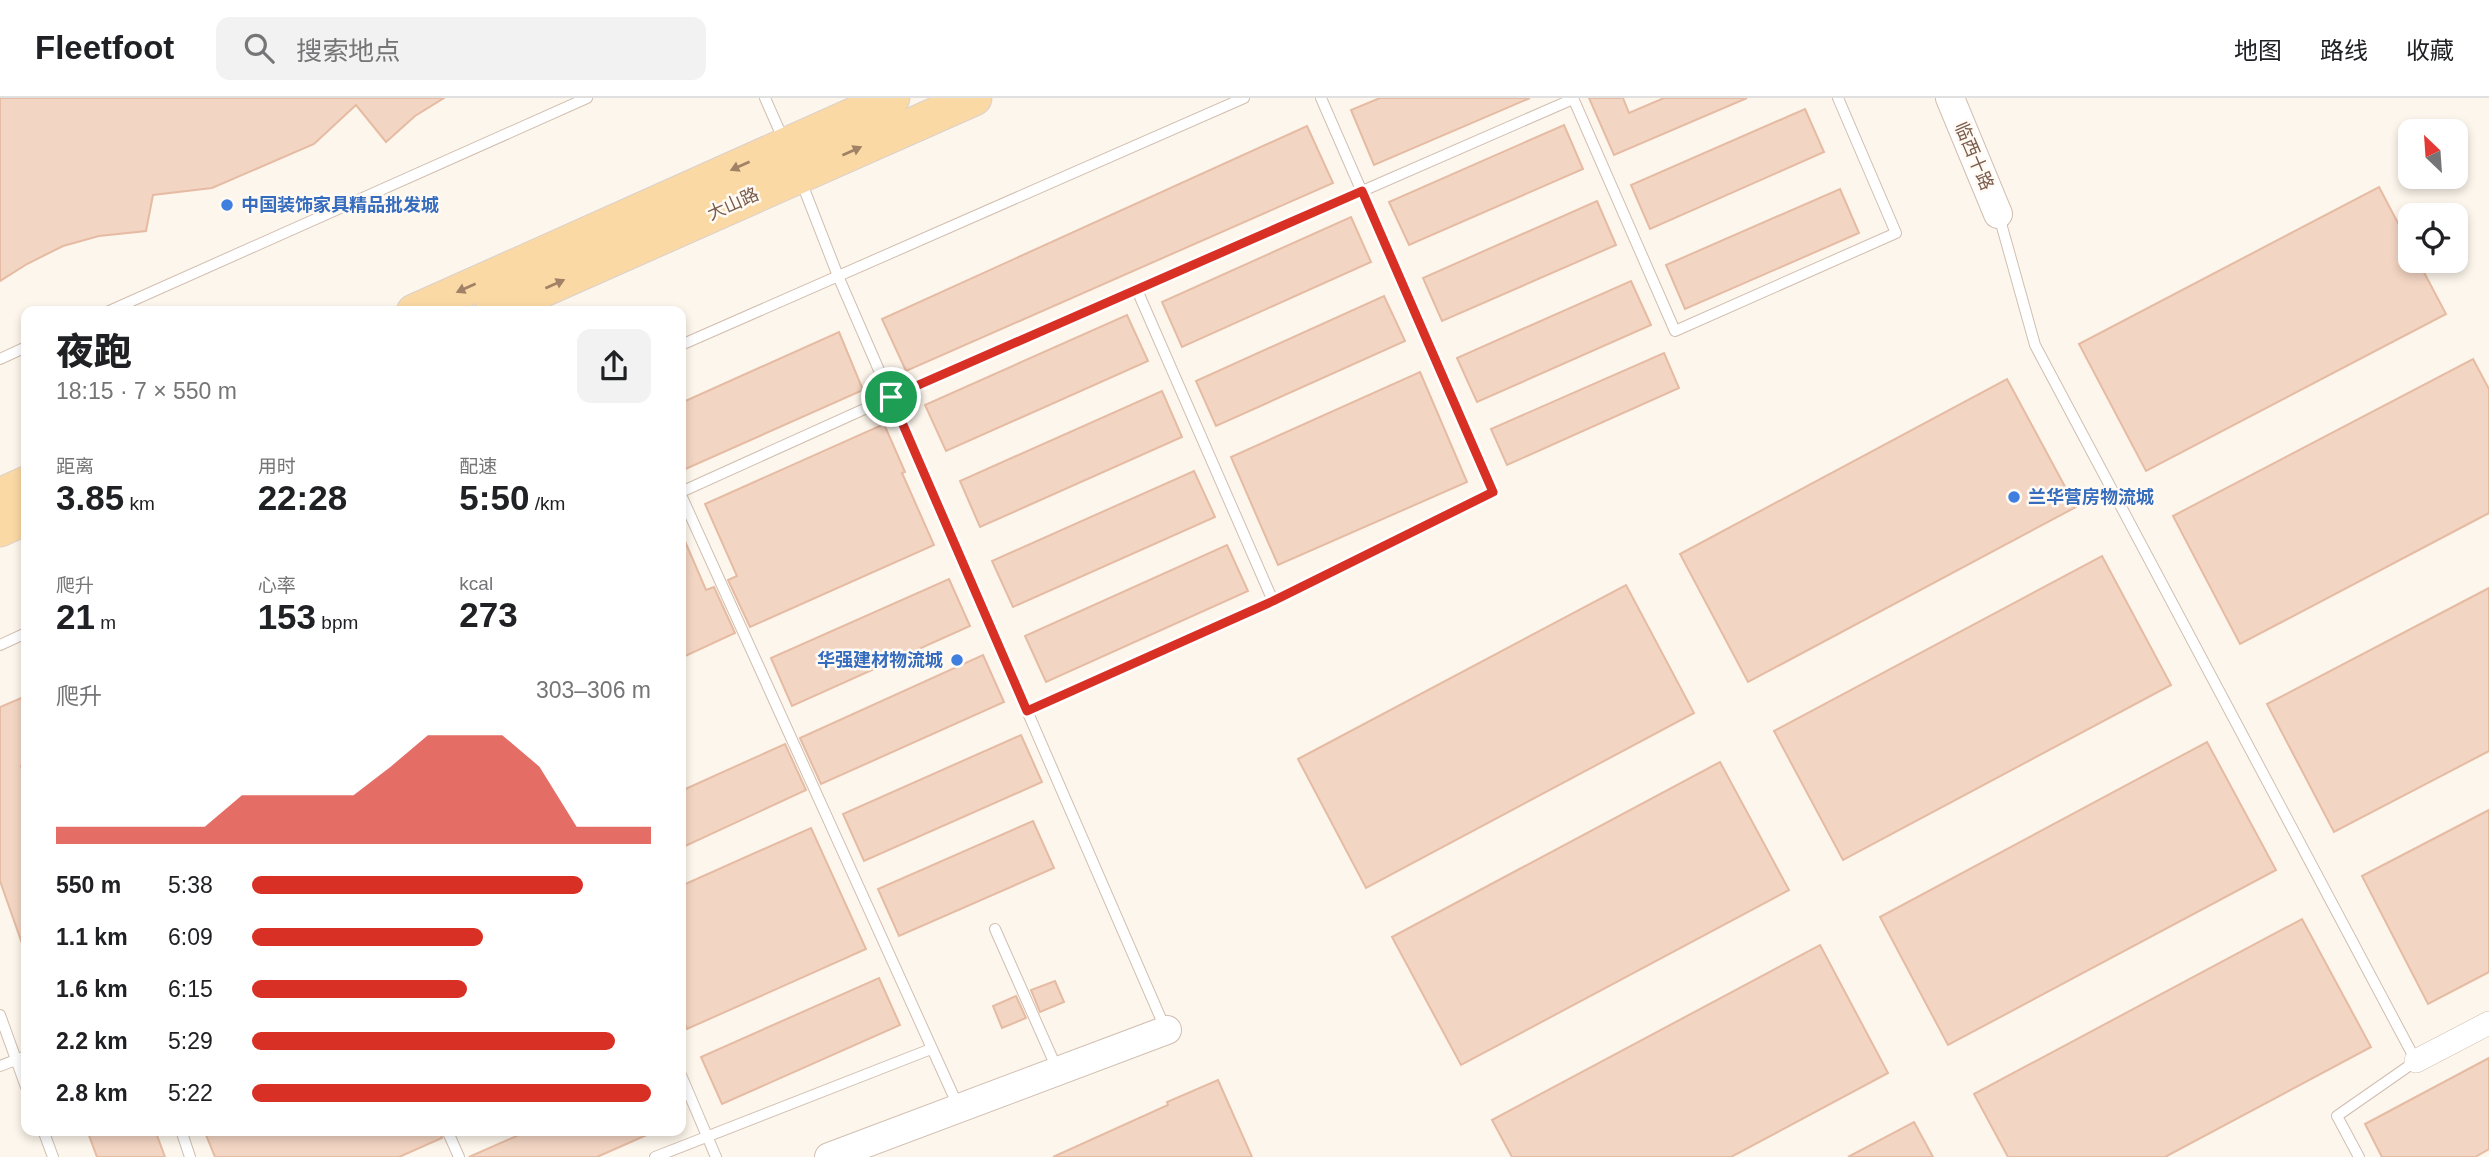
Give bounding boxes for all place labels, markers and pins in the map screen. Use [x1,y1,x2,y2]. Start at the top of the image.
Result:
place label: 中国装饰家具精品批发城 [241,195,439,215]
marker: 中国装饰家具精品批发城 [219,197,235,213]
pin [861,367,921,427]
place label: 兰华营房物流城 [2028,487,2154,507]
marker: 兰华营房物流城 [2006,489,2022,505]
place label: 华强建材物流城 [817,650,943,670]
marker: 华强建材物流城 [949,652,965,668]

